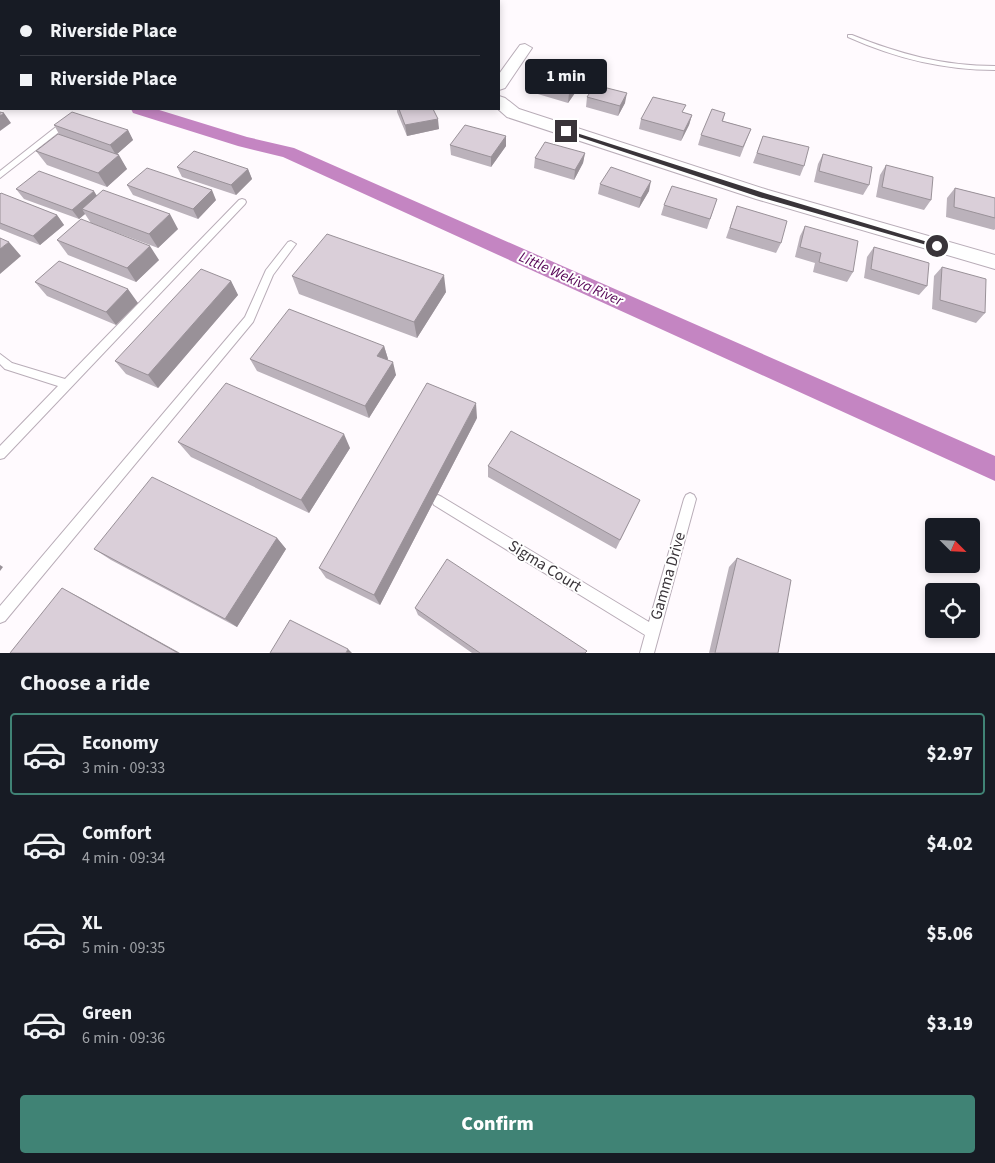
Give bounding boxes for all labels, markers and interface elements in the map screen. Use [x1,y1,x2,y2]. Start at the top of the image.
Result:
text: Riverside Place [50,18,177,45]
callout: 1 min [525,58,607,94]
text: 1 min [546,65,586,87]
text: Riverside Place [50,66,177,93]
route end [555,120,577,142]
route start [926,235,948,257]
water label: Little Wekiva River [516,247,627,312]
north arrow [925,518,980,572]
map controls [925,518,980,638]
street label: Gamma Drive [645,529,691,622]
street label: Sigma Court [504,535,586,598]
button: locate [925,583,980,638]
text: Choose a ride [20,667,150,699]
text: Economy [82,730,159,757]
icon: car [22,732,67,777]
text: $2.97 [927,741,973,768]
text: 3 min · 09:33 [82,757,165,779]
text: Comfort [82,820,152,847]
icon: car [22,822,67,867]
text: $4.02 [927,831,973,858]
text: 4 min · 09:34 [82,847,165,869]
text: XL [82,910,103,937]
icon: car [22,912,67,957]
text: $5.06 [927,921,973,948]
text: 5 min · 09:35 [82,937,165,959]
text: Green [82,1000,132,1027]
icon: car [22,1002,67,1047]
text: $3.19 [927,1011,973,1038]
text: 6 min · 09:36 [82,1027,165,1049]
button: Confirm [20,1095,975,1153]

